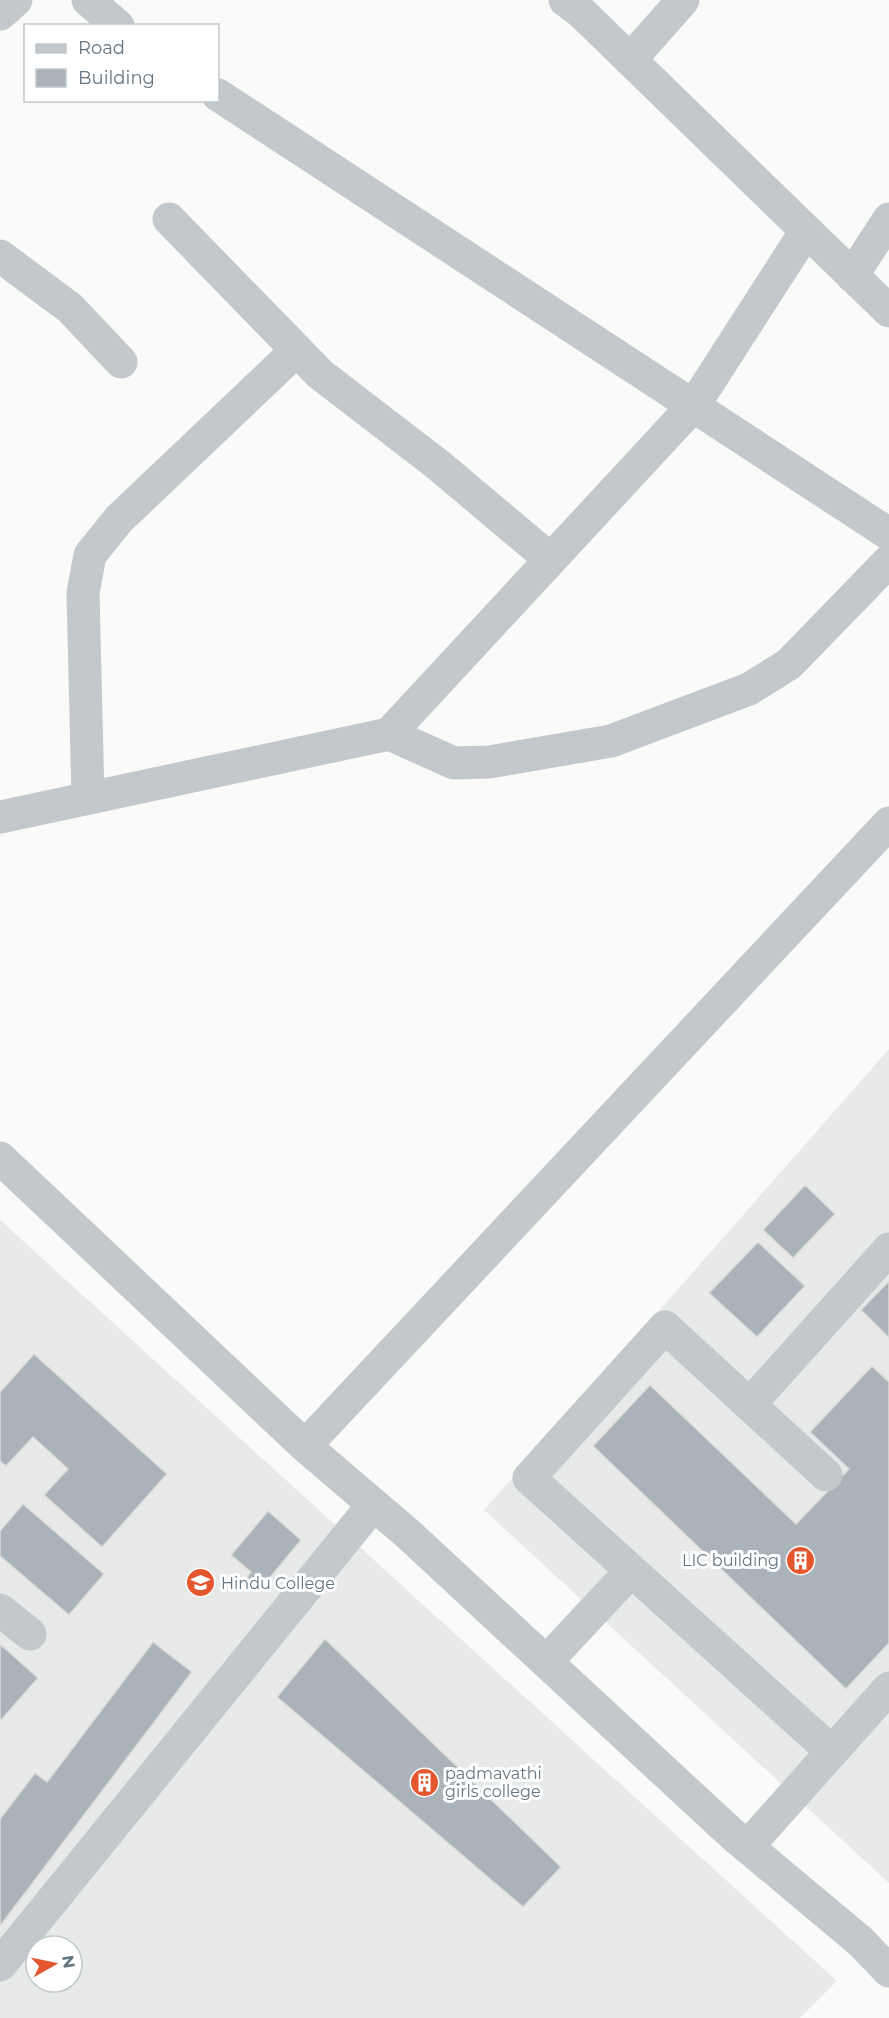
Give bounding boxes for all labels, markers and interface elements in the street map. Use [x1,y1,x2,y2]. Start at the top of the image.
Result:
legend [24,24,219,102]
text: Road [78,37,125,59]
text: Building [78,67,155,89]
building icon: LIC building [784,1544,816,1576]
place label: LIC building [682,1551,779,1570]
school or university icon: Hindu College [184,1567,216,1599]
place label: Hindu College [221,1574,335,1593]
place label: padmavathi girls college [445,1764,542,1801]
building icon: padmavathi girls college [408,1766,440,1798]
north arrow [24,1934,84,1994]
text: N [58,1954,79,1970]

